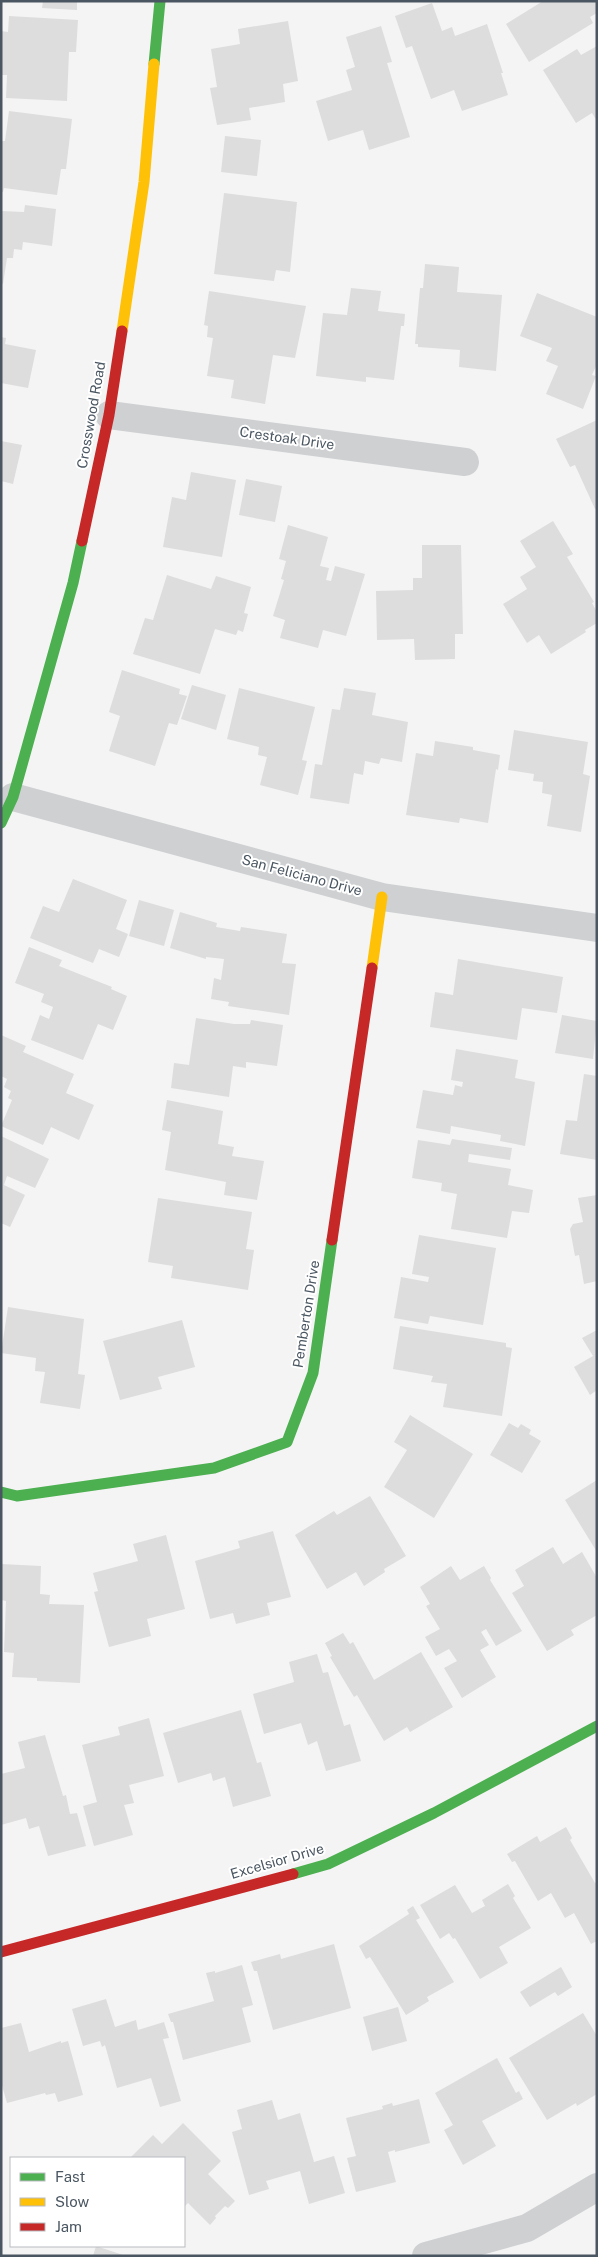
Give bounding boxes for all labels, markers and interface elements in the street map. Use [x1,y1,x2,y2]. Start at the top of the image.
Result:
street label: Crosswood Road [74,360,108,470]
street label: Crestoak Drive [239,423,335,453]
street label: San Feliciano Drive [240,851,364,899]
street label: Pemberton Drive [290,1259,322,1369]
street label: Excelsior Drive [228,1840,326,1882]
legend [10,2157,185,2247]
text: Fast [55,2168,85,2185]
text: Slow [55,2193,90,2210]
text: Jam [55,2218,82,2235]

